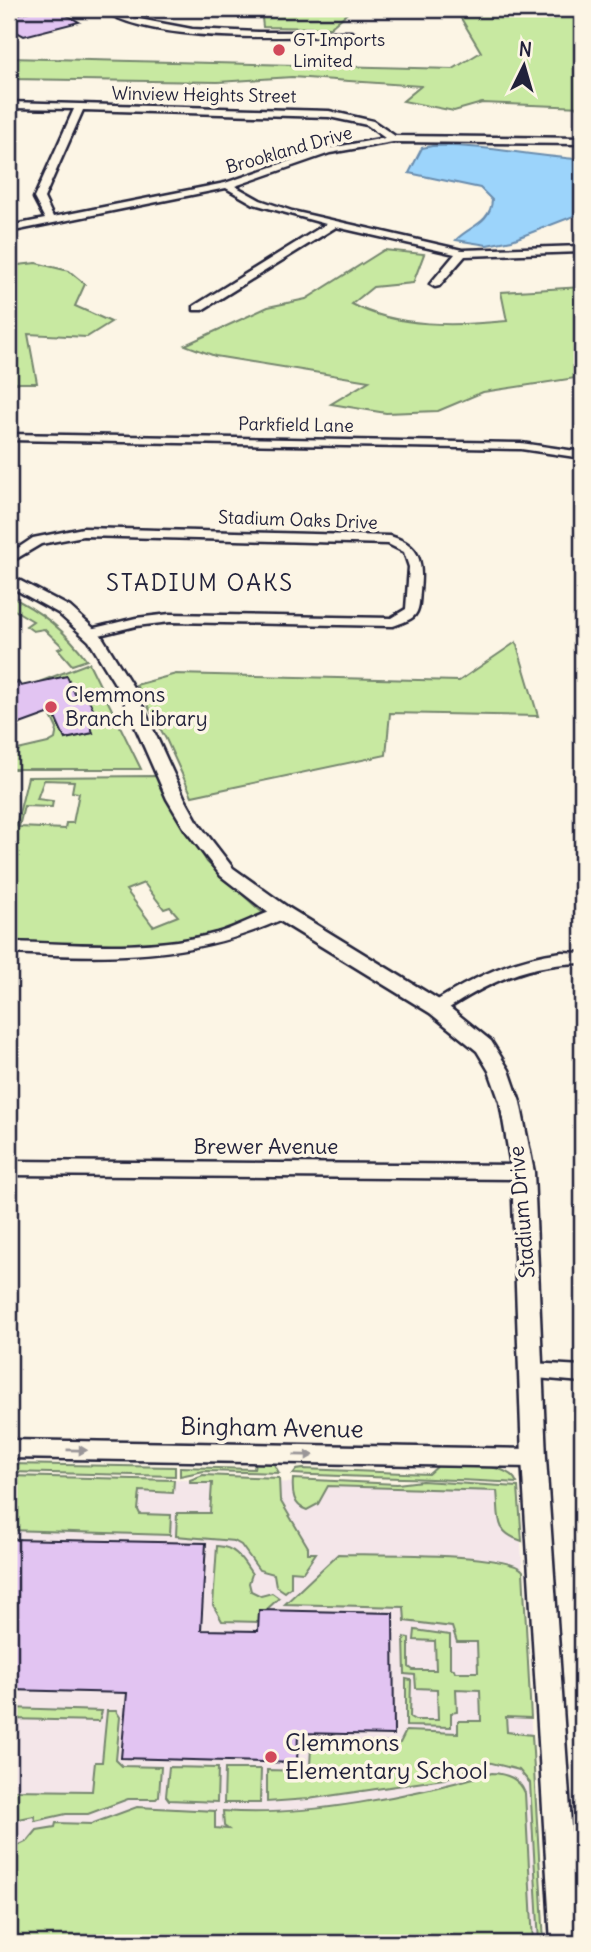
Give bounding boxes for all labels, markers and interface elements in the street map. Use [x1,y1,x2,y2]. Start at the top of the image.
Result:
place label: GT Imports Limited [293,28,385,72]
north arrow [490,32,560,102]
text: N [518,37,533,62]
marker: GT Imports Limited [271,42,287,58]
street label: Winview Heights Street [111,81,297,108]
street label: Brookland Drive [223,120,355,179]
street label: Parkfield Lane [238,412,354,437]
street label: Stadium Oaks Drive [218,505,378,534]
district label: STADIUM OAKS [106,568,294,597]
place label: Clemmons Branch Library [65,681,208,732]
marker: Clemmons Branch Library [43,699,59,715]
street label: Brewer Avenue [194,1133,338,1160]
street label: Stadium Drive [502,1145,541,1279]
street label: Bingham Avenue [180,1410,364,1444]
one-way arrow [66,1445,88,1456]
one-way arrow [294,1450,316,1461]
place label: Clemmons Elementary School [285,1727,488,1785]
marker: Clemmons Elementary School [263,1749,279,1765]

